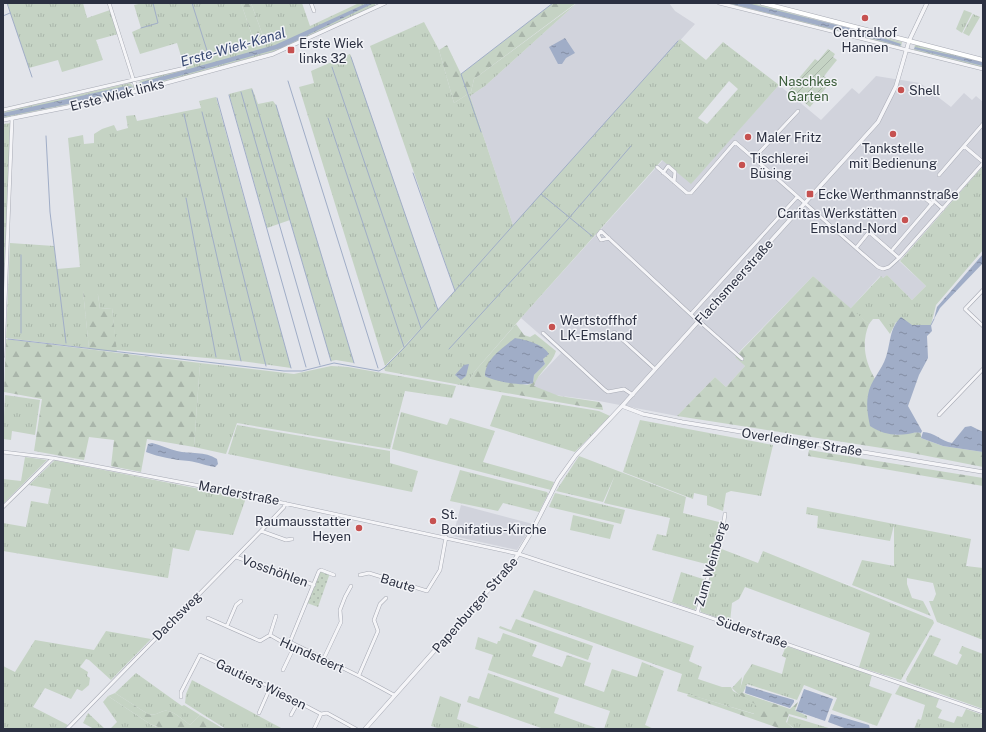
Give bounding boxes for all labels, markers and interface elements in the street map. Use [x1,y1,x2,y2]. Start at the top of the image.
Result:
marker: Centralhof Hannen [860,13,870,23]
water label: Erste-Wiek-Kanal [178,24,288,70]
place label: Centralhof Hannen [833,25,897,55]
place label: Erste Wiek links 32 [299,36,364,66]
marker: Erste Wiek links 32 [286,45,296,55]
park label: Naschkes Garten [779,74,837,104]
street label: Erste Wiek links [68,76,166,114]
place label: Shell [909,83,940,98]
marker: Shell [896,85,906,95]
marker: Tankstelle mit Bedienung [888,129,898,139]
place label: Maler Fritz [756,130,821,145]
marker: Maler Fritz [743,132,753,142]
place label: Tankstelle mit Bedienung [849,141,937,171]
place label: Tischlerei Büsing [750,151,809,181]
marker: Tischlerei Büsing [737,160,747,170]
place label: Ecke Werthmannstraße [818,187,959,202]
marker: Ecke Werthmannstraße [805,189,815,199]
place label: Caritas Werkstätten Emsland-Nord [777,206,897,236]
marker: Caritas Werkstätten Emsland-Nord [900,215,910,225]
street label: Flachsmeerstraße [692,236,776,328]
place label: Wertstoffhof LK-Emsland [560,313,637,343]
marker: Wertstoffhof LK-Emsland [547,322,557,332]
street label: Overledinger Straße [741,425,863,459]
street label: Marderstraße [197,478,281,508]
place label: St. Bonifatius-Kirche [441,507,547,537]
place label: Raumausstatter Heyen [255,514,351,544]
marker: St. Bonifatius-Kirche [428,516,438,526]
street label: Zum Weinberg [692,520,730,608]
marker: Raumausstatter Heyen [354,523,364,533]
street label: Vosshöhlen [240,552,310,590]
street label: Papenburger Straße [429,554,521,656]
street label: Baute [379,571,417,595]
street label: Dachsweg [150,589,204,643]
street label: Süderstraße [714,613,790,651]
street label: Hundsteert [278,634,346,676]
street label: Gautiers Wiesen [213,656,309,712]

